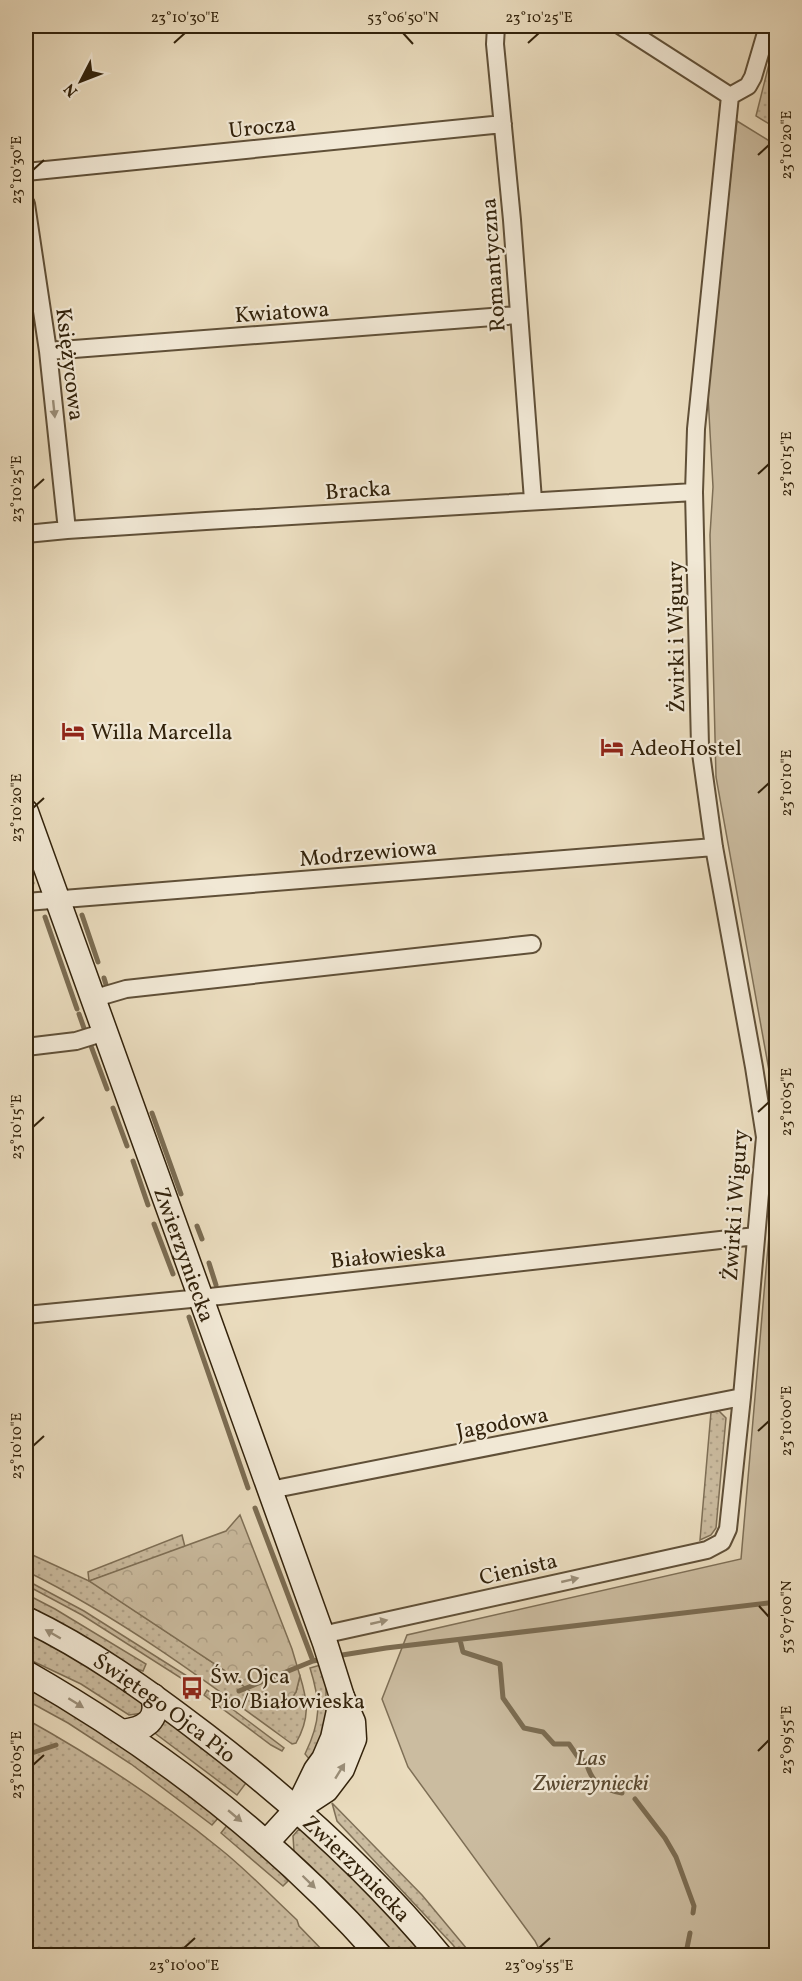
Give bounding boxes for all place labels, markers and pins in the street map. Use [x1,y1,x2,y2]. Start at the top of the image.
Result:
hotel icon: Willa Marcella [60,718,86,744]
place label: Willa Marcella [91,718,233,749]
hotel icon: AdeoHostel [599,734,625,760]
place label: AdeoHostel [630,734,742,765]
place label: Św. Ojca Pio/Białowieska [210,1662,365,1718]
bus stop icon: Św. Ojca Pio/Białowieska [179,1675,205,1701]

